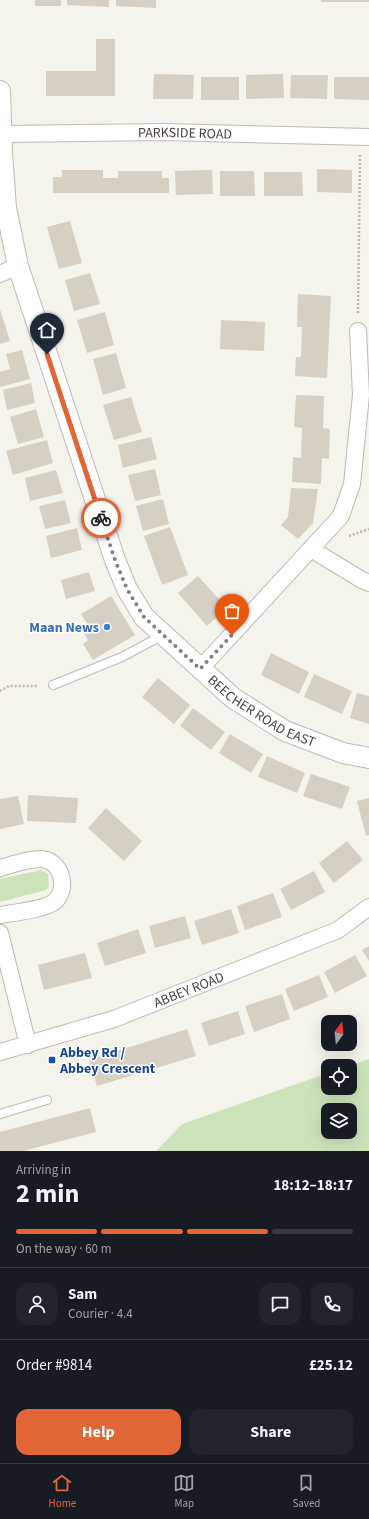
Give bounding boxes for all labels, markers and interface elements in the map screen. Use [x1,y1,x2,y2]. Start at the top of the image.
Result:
street label: PARKSIDE ROAD [138,123,232,145]
pin [30,313,64,354]
icon: home [36,319,58,341]
courier [81,498,121,538]
icon: bike [90,507,112,529]
pin [215,594,249,635]
icon: bag [221,600,243,622]
place label: Maan News [29,618,99,638]
marker: Maan News [102,622,112,632]
street label: BEECHER ROAD EAST [203,671,319,753]
street label: ABBEY ROAD [151,967,227,1013]
north arrow [321,1015,357,1051]
map controls [321,1015,357,1139]
place label: Abbey Rd / Abbey Crescent [59,1043,156,1079]
marker: Abbey Rd / Abbey Crescent [47,1055,57,1065]
button: locate [321,1059,357,1095]
button: layers [321,1103,357,1139]
text: Arriving in [16,1161,71,1179]
text: 2 min [16,1175,79,1212]
text: 18:12–18:17 [273,1175,353,1196]
text: On the way · 60 m [16,1240,111,1258]
button: person [16,1283,58,1325]
button: chat [259,1283,301,1325]
button: phone [311,1283,353,1325]
text: Sam [68,1284,97,1305]
text: Courier · 4.4 [68,1305,133,1323]
text: Order #9814 [16,1355,92,1376]
text: £25.12 [309,1355,353,1376]
button: Help [16,1409,181,1455]
button: Share [189,1409,353,1455]
tab: Home [49,1472,76,1511]
tab: Map [173,1472,195,1511]
tab: Saved [292,1472,320,1511]

